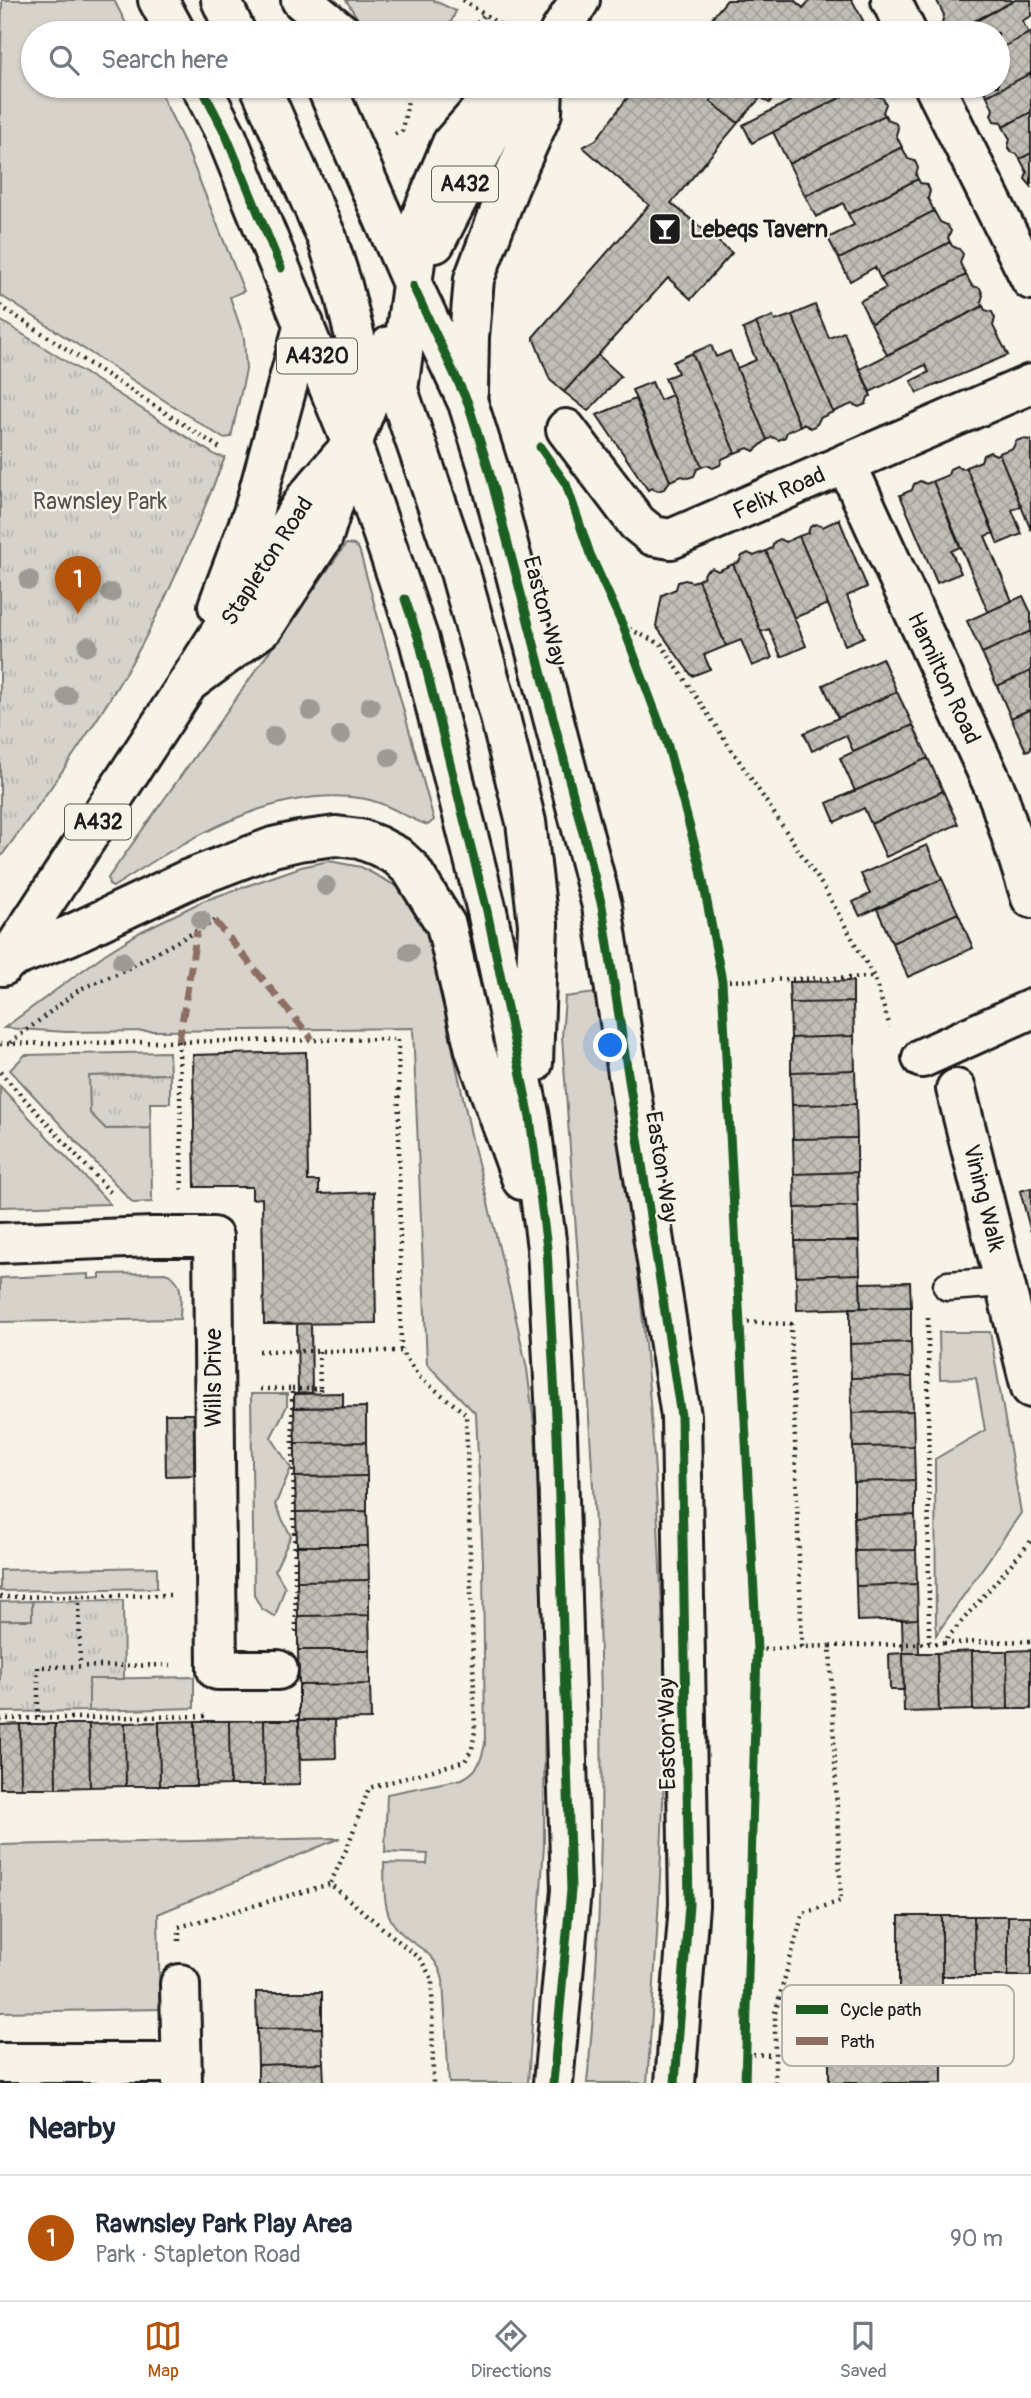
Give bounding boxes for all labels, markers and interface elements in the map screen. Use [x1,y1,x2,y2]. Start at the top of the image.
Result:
search box [21,21,1010,98]
icon: search [45,41,83,79]
text: Search here [101,44,228,76]
road number: A432 [432,166,498,202]
bar icon: Lebeqs Tavern [646,210,684,248]
place label: Lebeqs Tavern [690,215,828,244]
road number: A4320 [277,338,357,374]
street label: Felix Road [728,460,830,526]
park label: Rawnsley Park [33,487,168,516]
street label: Stapleton Road [215,491,319,631]
street label: Easton Way [516,553,574,669]
pin: 1 [55,556,101,614]
street label: Hamilton Road [901,607,987,749]
road number: A432 [65,804,131,840]
your location [593,1028,627,1062]
street label: Easton Way [639,1109,685,1225]
street label: Vining Walk [957,1141,1011,1255]
street label: Wills Drive [199,1328,228,1428]
street label: Easton Way [652,1677,682,1790]
legend [782,1985,1014,2066]
text: Cycle path [840,1998,921,2022]
text: Path [840,2030,875,2054]
text: Nearby [28,2110,115,2147]
text: Rawnsley Park Play Area [95,2208,352,2240]
text: 1 [47,2224,56,2253]
text: 90 m [950,2224,1003,2253]
text: Park · Stapleton Road [95,2240,301,2269]
tab: Map [144,2317,182,2383]
tab: Directions [471,2317,551,2383]
tab: Saved [840,2317,887,2383]

